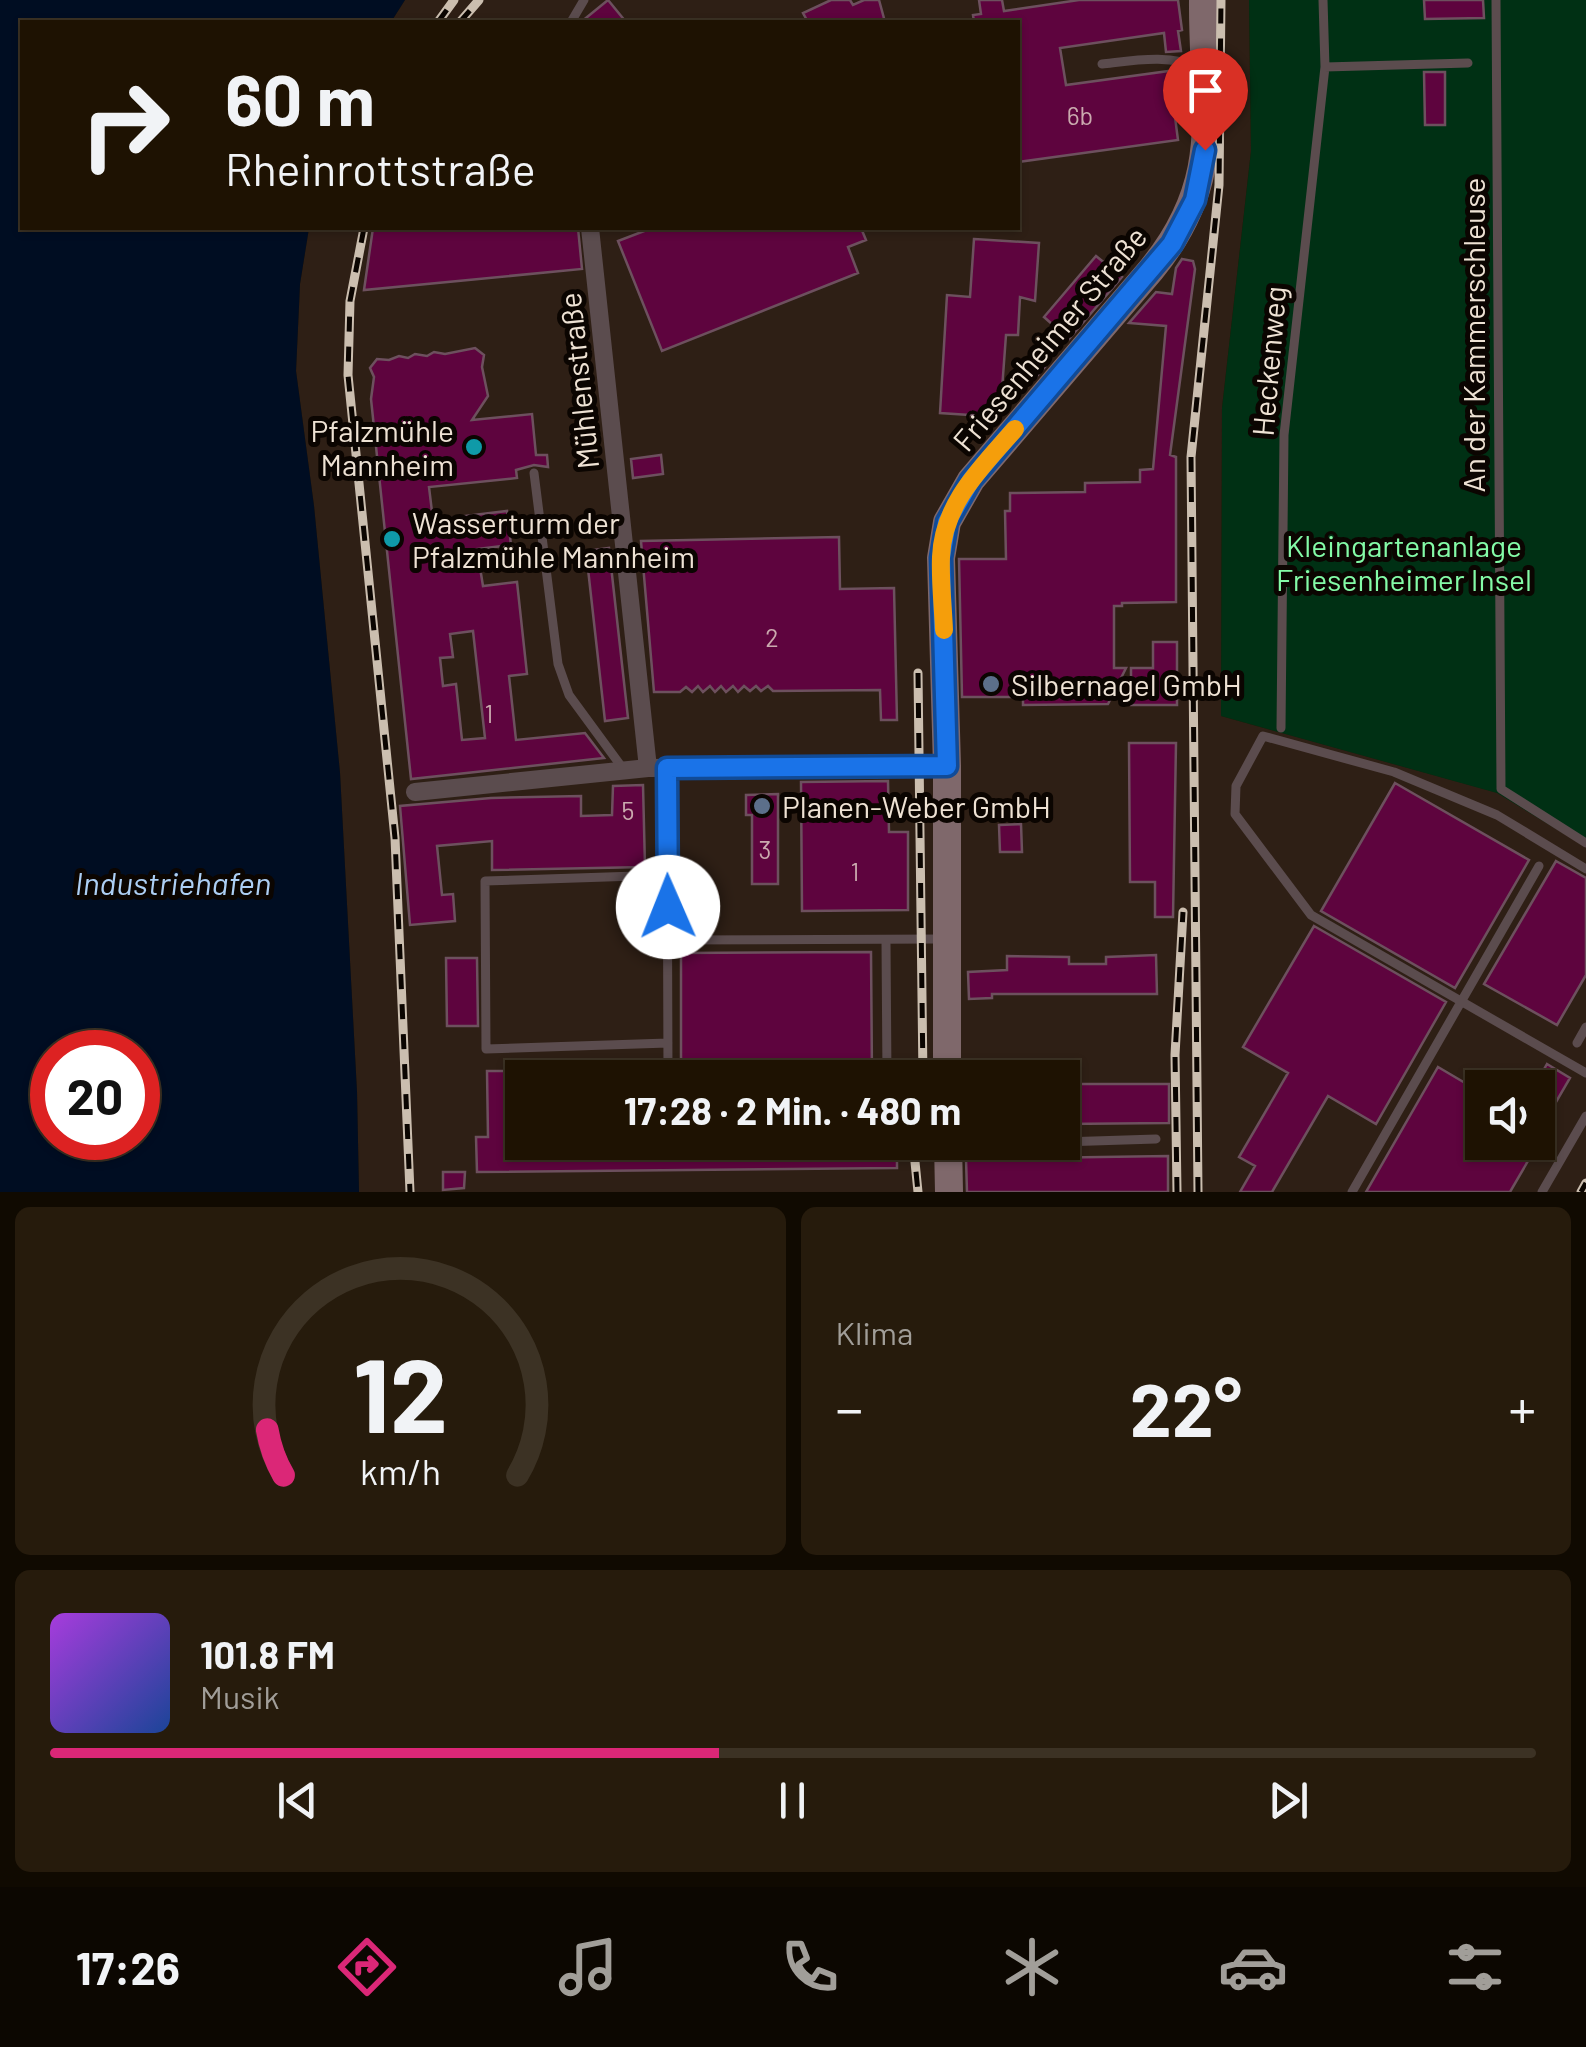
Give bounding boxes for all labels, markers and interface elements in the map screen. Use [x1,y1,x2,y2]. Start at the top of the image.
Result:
pin [1163,48,1248,151]
text: 60 m [225,56,375,140]
icon: right [60,60,190,190]
icon: arrive [1178,63,1233,118]
house number: 6b [1067,100,1093,130]
text: Rheinrottstraße [225,141,536,195]
street label: An der Kammerschleuse [1455,177,1491,493]
street label: Friesenheimer Straße [945,218,1153,458]
street label: Heckenweg [1243,284,1293,438]
street label: Mühlenstraße [551,291,605,471]
place label: Pfalzmühle Mannheim [310,412,454,482]
marker: Pfalzmühle Mannheim [463,436,485,458]
place label: Wasserturm der Pfalzmühle Mannheim [412,504,695,574]
park label: Kleingartenanlage Friesenheimer Insel [1276,527,1532,597]
marker: Wasserturm der Pfalzmühle Mannheim [381,528,403,550]
house number: 2 [765,622,779,652]
place label: Silbernagel GmbH [1011,666,1242,702]
marker: Silbernagel GmbH [980,673,1002,695]
house number: 1 [485,698,493,728]
place label: Planen-Weber GmbH [782,788,1051,824]
house number: 5 [622,795,634,825]
marker: Planen-Weber GmbH [751,795,773,817]
house number: 3 [759,834,771,864]
position arrow [616,855,720,959]
house number: 1 [851,856,859,886]
water label: Industriehafen [75,863,271,901]
speed limit sign: 20 [30,1030,160,1160]
map controls [1465,1070,1555,1160]
button: sound [1465,1070,1555,1160]
text: 17:28 · 2 Min. · 480 m [624,1087,961,1133]
text: Klima [836,1313,913,1351]
text: 12 [353,1329,448,1454]
text: 22° [1130,1362,1242,1452]
text: − [836,1374,863,1440]
text: + [1508,1374,1536,1440]
text: km/h [360,1449,441,1492]
text: 101.8 FM [200,1631,335,1677]
text: Musik [200,1677,280,1715]
icon: previous [270,1773,325,1828]
icon: pause [765,1773,820,1828]
icon: next [1261,1773,1316,1828]
icon: directions [332,1932,402,2002]
icon: music [553,1932,623,2002]
icon: phone [775,1932,845,2002]
icon: climate [997,1932,1067,2002]
icon: car [1218,1932,1288,2002]
icon: filters [1440,1932,1510,2002]
text: 17:26 [76,1940,180,1994]

